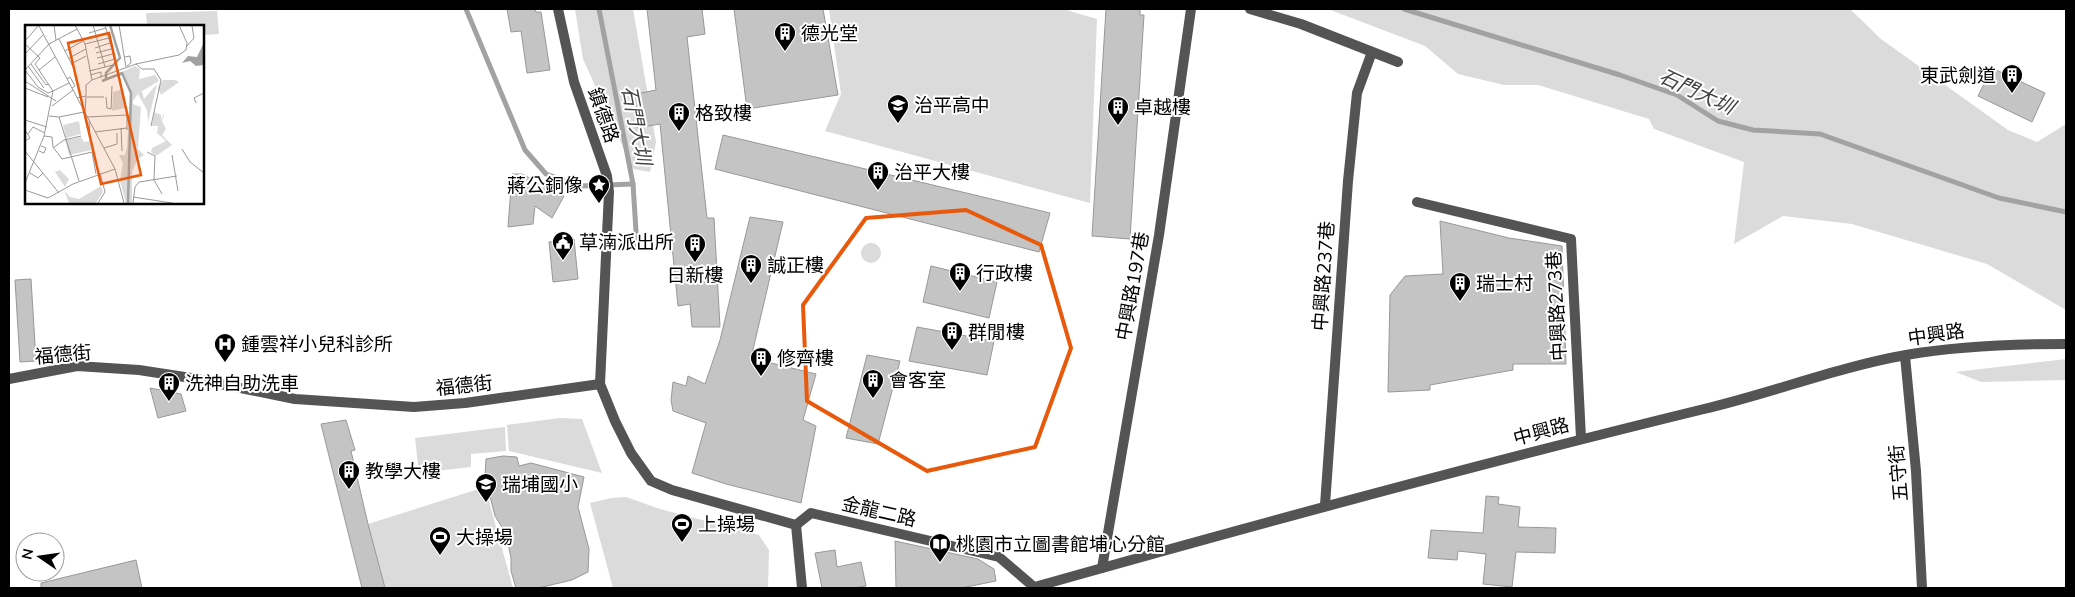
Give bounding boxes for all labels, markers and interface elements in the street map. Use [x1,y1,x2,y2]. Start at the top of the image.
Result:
building icon: 德光堂 [773,21,797,52]
place label: 德光堂 [801,21,858,45]
inset map [25,25,204,204]
water label: 石門大圳 [1655,63,1741,121]
place label: 東武劍道 [1920,63,1996,87]
building icon: 東武劍道 [2000,63,2024,94]
water label: 石門大圳 [617,83,657,170]
street label: 鎮德路 [583,84,625,146]
school or university icon: 治平高中 [886,93,910,124]
place label: 治平高中 [914,93,990,117]
building icon: 卓越樓 [1106,95,1130,126]
place label: 卓越樓 [1134,95,1191,119]
building icon: 格致樓 [667,101,691,132]
place label: 格致樓 [695,101,752,125]
building icon: 治平大樓 [866,160,890,191]
place label: 治平大樓 [894,160,970,184]
place label: 蔣公銅像 [507,173,583,197]
place icon: 蔣公銅像 [587,173,611,204]
street label: 中興路237巷 [1307,220,1339,332]
public building icon: 草湳派出所 [551,230,575,261]
place label: 草湳派出所 [579,230,674,254]
street label: 中興路197巷 [1111,230,1153,342]
building icon: 日新樓 [683,232,707,263]
street label: 中興路273巷 [1541,250,1571,362]
building icon: 誠正樓 [739,253,763,284]
place label: 誠正樓 [767,253,824,277]
building icon: 行政樓 [948,261,972,292]
place label: 行政樓 [976,261,1033,285]
place label: 日新樓 [666,263,724,287]
building icon: 瑞士村 [1448,271,1472,302]
place label: 瑞士村 [1476,271,1533,295]
street label: 中興路 [1906,318,1966,350]
building icon: 群閒樓 [940,320,964,351]
place label: 群閒樓 [968,320,1025,344]
hospital icon: 鍾雲祥小兒科診所 [213,332,237,363]
place label: 鍾雲祥小兒科診所 [241,332,393,356]
street label: 福德街 [34,340,92,368]
building icon: 修齊樓 [749,346,773,377]
place label: 修齊樓 [777,346,834,370]
building icon: 會客室 [861,368,885,399]
place label: 會客室 [889,368,946,392]
street label: 福德街 [434,370,494,400]
building icon: 洗神自助洗車 [157,371,181,402]
place label: 洗神自助洗車 [185,371,299,395]
street label: 中興路 [1510,412,1572,450]
street label: 五守街 [1884,444,1912,502]
building icon: 教學大樓 [337,459,361,490]
place label: 教學大樓 [365,459,441,483]
school or university icon: 瑞埔國小 [474,472,498,503]
place label: 瑞埔國小 [502,472,578,496]
street label: 金龍二路 [839,491,919,531]
sports icon: 上操場 [670,512,694,543]
place label: 上操場 [698,512,755,536]
sports icon: 大操場 [428,525,452,556]
place label: 大操場 [456,525,513,549]
north arrow [15,532,65,582]
library icon: 桃園市立圖書館埔心分館 [928,532,952,563]
place label: 桃園市立圖書館埔心分館 [956,532,1165,556]
text: N [17,547,37,561]

